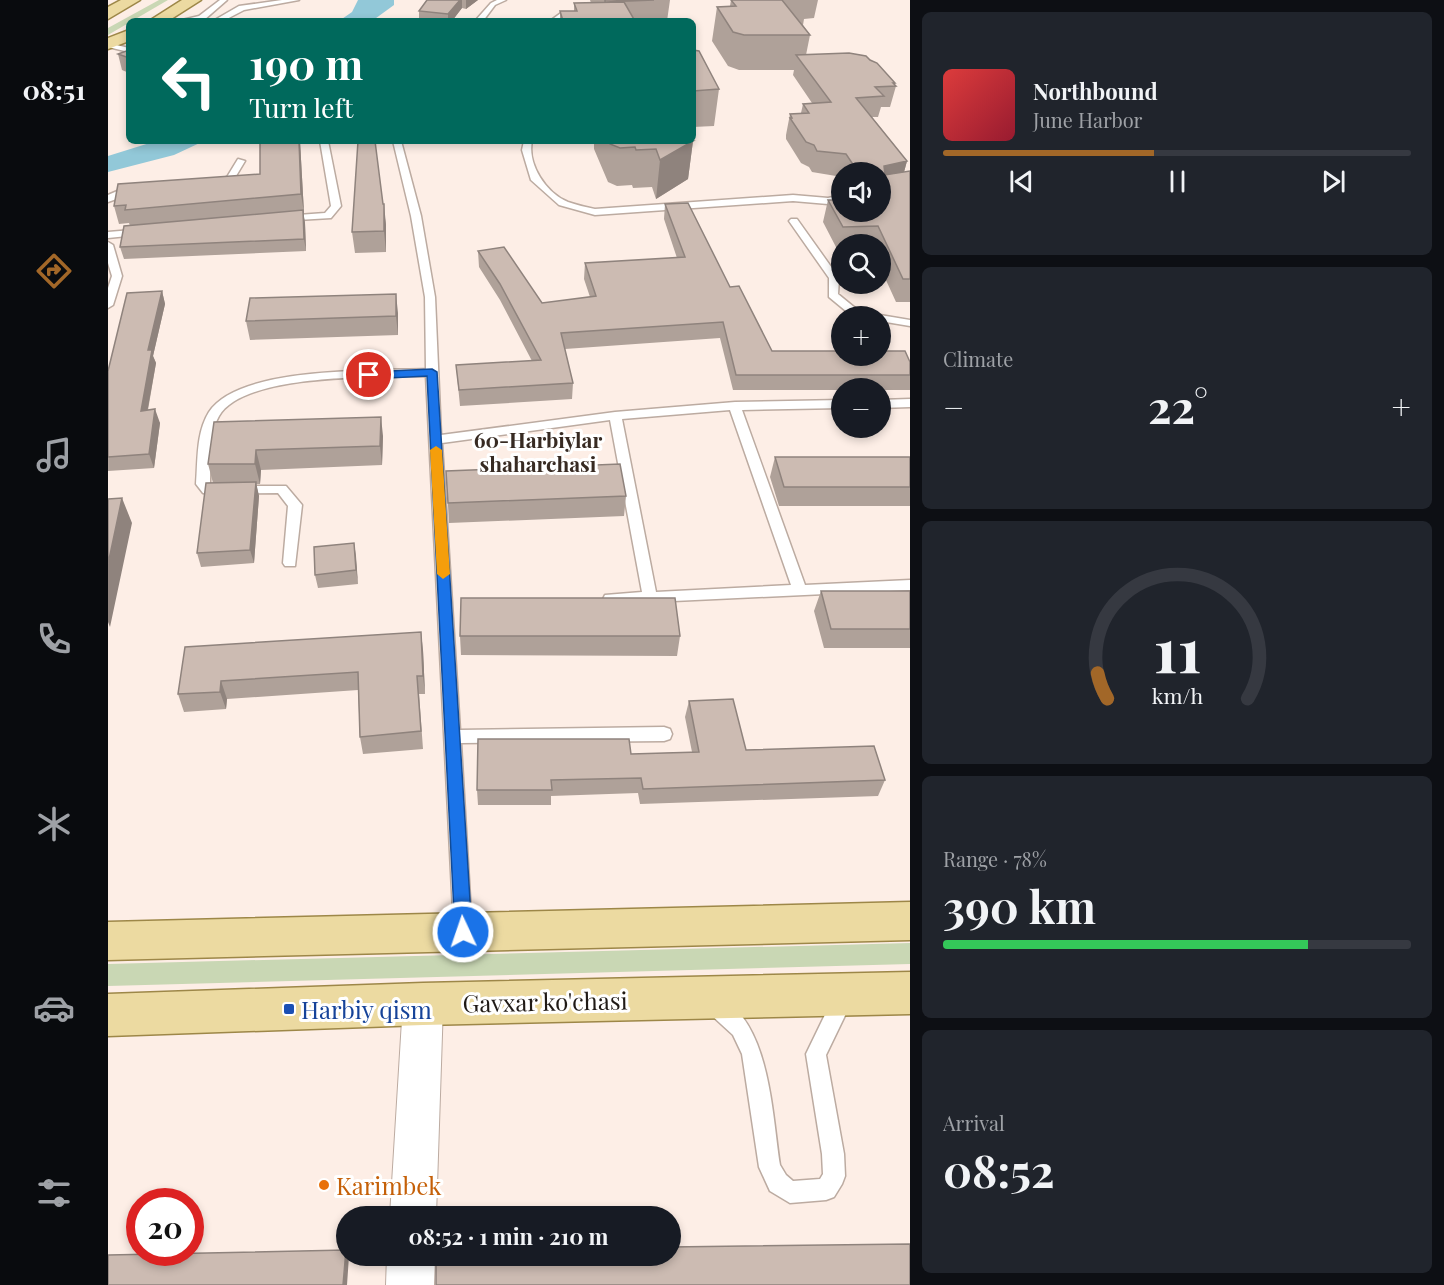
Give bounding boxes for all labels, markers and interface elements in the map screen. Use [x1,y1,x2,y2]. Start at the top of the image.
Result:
text: 190 m [249,35,363,91]
icon: left [150,42,228,120]
text: 08:51 [22,71,86,107]
text: Northbound [1033,76,1158,106]
text: Turn left [249,89,353,125]
text: June Harbor [1033,106,1143,133]
map controls [831,162,891,438]
button: sound [831,162,891,222]
icon: previous [1005,165,1038,198]
icon: pause [1161,165,1194,198]
icon: next [1317,165,1350,198]
button: search [831,234,891,294]
icon: directions [33,250,75,292]
button: + [831,306,891,366]
text: Climate [943,345,1013,372]
pin [343,349,394,400]
icon: arrive [352,358,385,391]
text: 22° [1148,375,1208,435]
button: − [831,378,891,438]
text: − [943,384,964,428]
text: + [1392,384,1411,428]
district label: 60-Harbiylar shaharchasi [474,425,602,477]
icon: music [33,434,75,476]
text: 11 [1153,606,1201,690]
icon: phone [33,618,75,660]
text: km/h [1151,682,1203,710]
icon: climate [33,803,75,845]
text: Range · 78% [943,845,1047,872]
text: 390 km [943,875,1096,935]
position arrow [431,900,495,964]
street label: Gavxar ko'chasi [462,984,628,1018]
icon: car [33,987,75,1029]
place label: Harbiy qism [301,993,432,1025]
marker: Harbiy qism [282,1002,296,1016]
text: Arrival [943,1109,1005,1136]
text: 08:52 [943,1139,1055,1199]
place label: Karimbek [336,1169,442,1201]
icon: filters [33,1172,75,1214]
marker: Karimbek [317,1178,331,1192]
speed limit sign: 20 [126,1188,204,1266]
text: 08:52 · 1 min · 210 m [409,1221,608,1251]

